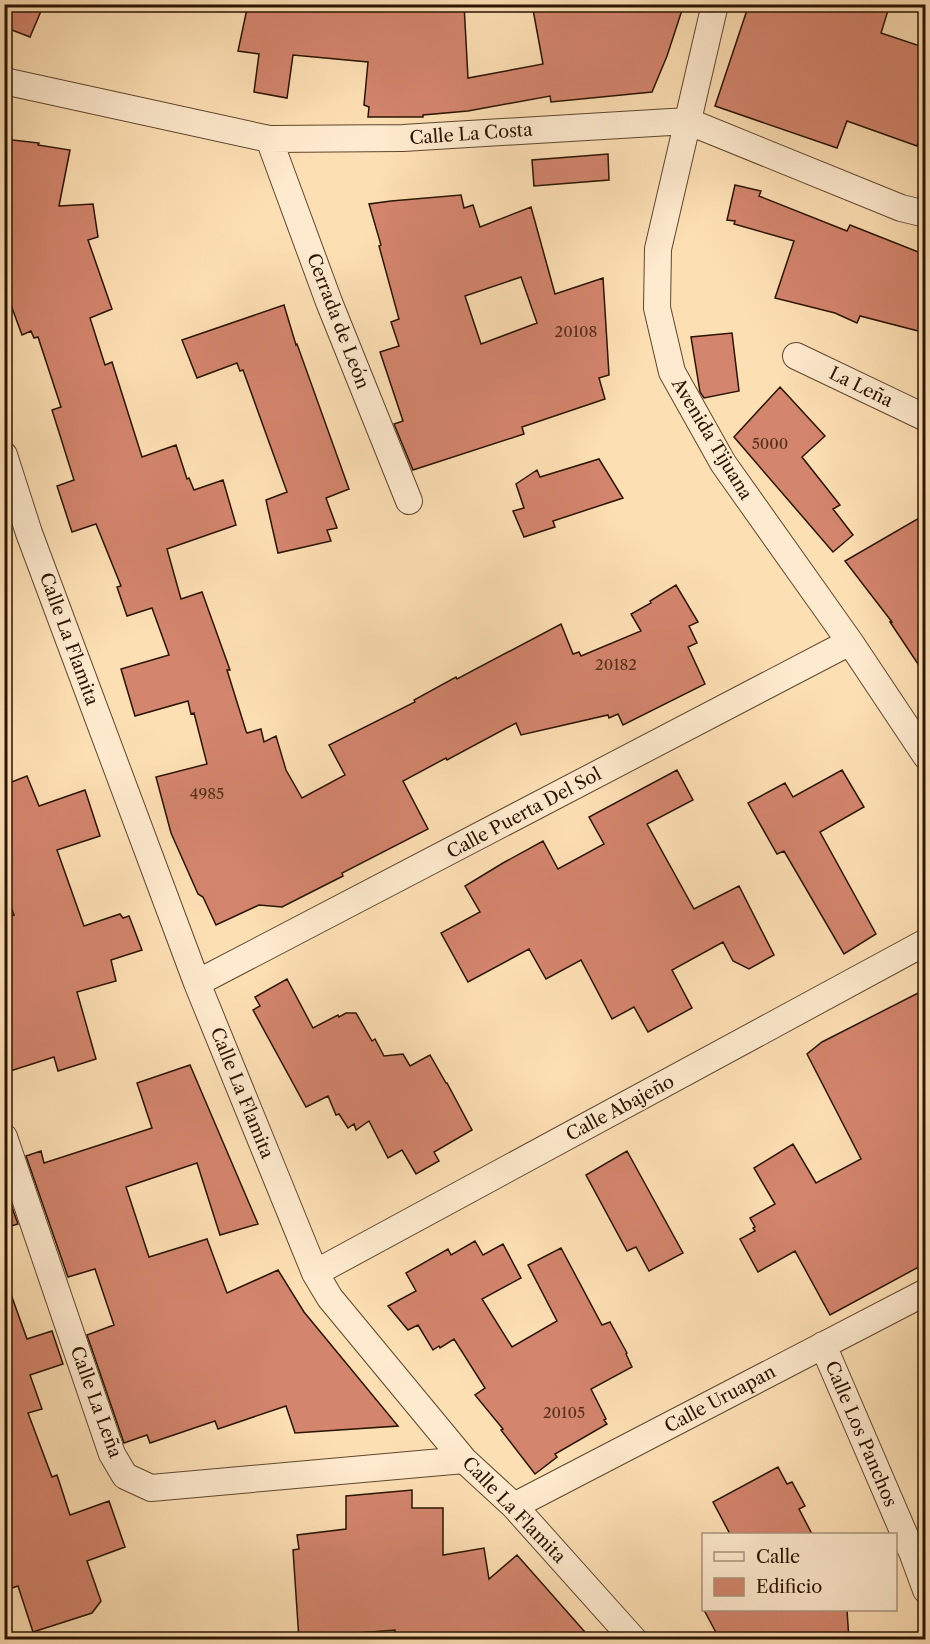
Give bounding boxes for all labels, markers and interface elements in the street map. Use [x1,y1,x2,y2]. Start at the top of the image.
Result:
street label: Calle La Costa [409,119,534,149]
street label: Cerrada de León [302,250,374,392]
house number: 20108 [555,322,598,341]
street label: La Leña [825,362,897,412]
street label: Avenida Tijuana [667,373,757,504]
house number: 5000 [752,434,788,453]
street label: Calle La Flamita [35,570,103,709]
house number: 20182 [595,655,637,674]
street label: Calle Puerta Del Sol [443,763,605,863]
house number: 4985 [190,784,224,803]
street label: Calle La Flamita [206,1024,278,1162]
street label: Calle Abajeño [562,1070,678,1146]
street label: Calle La Leña [66,1343,127,1461]
street label: Calle Los Panchos [820,1358,902,1510]
street label: Calle Uruapan [661,1361,779,1437]
house number: 20105 [543,1403,585,1422]
street label: Calle La Flamita [458,1452,571,1568]
legend [702,1533,897,1611]
text: Calle [756,1546,800,1568]
text: Edificio [756,1576,822,1598]

